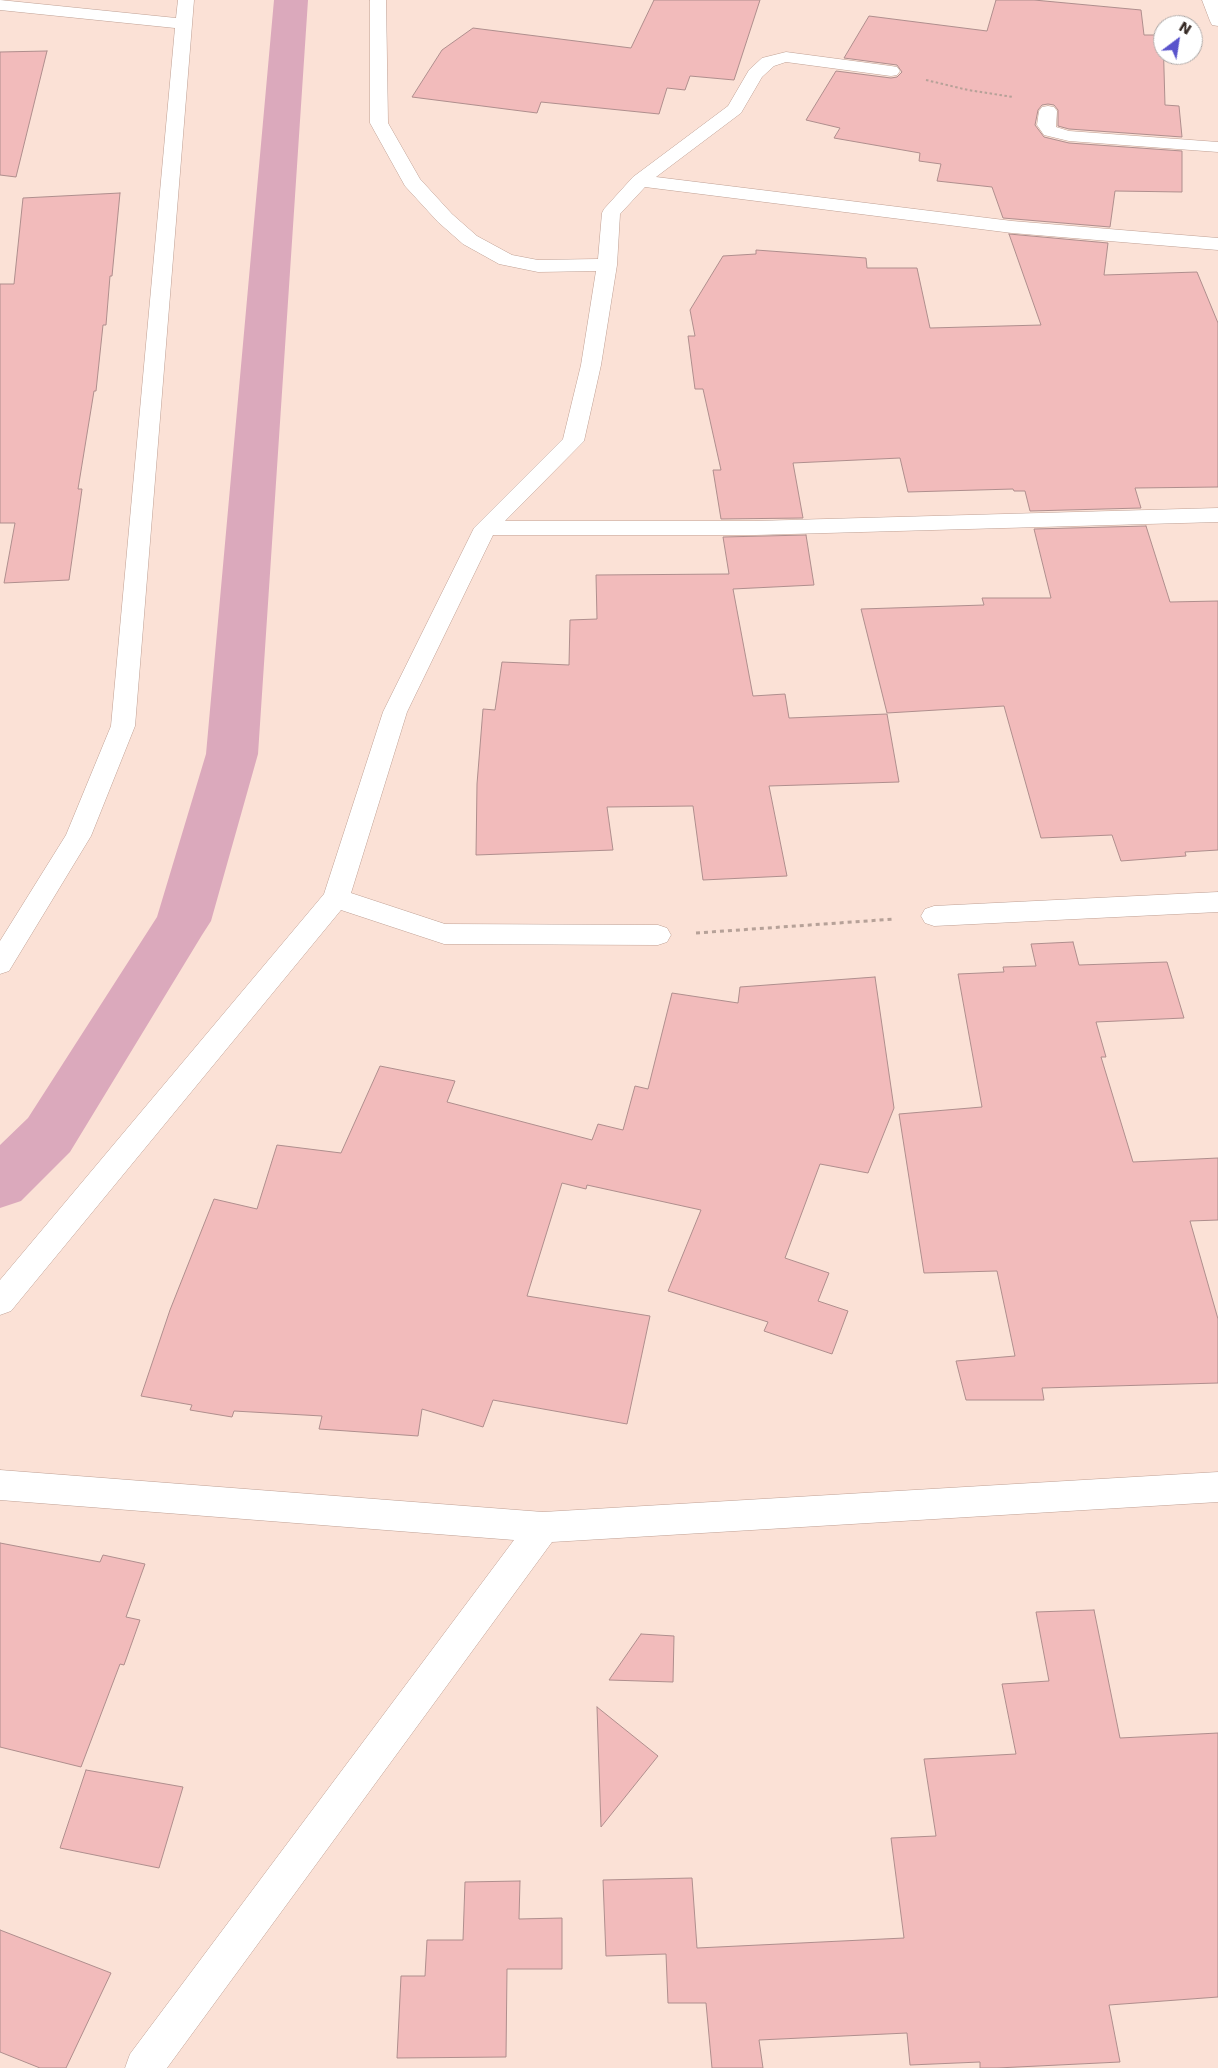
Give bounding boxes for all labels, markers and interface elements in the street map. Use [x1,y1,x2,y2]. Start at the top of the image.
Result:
north arrow [1153,15,1203,65]
text: N [1176,18,1194,38]

